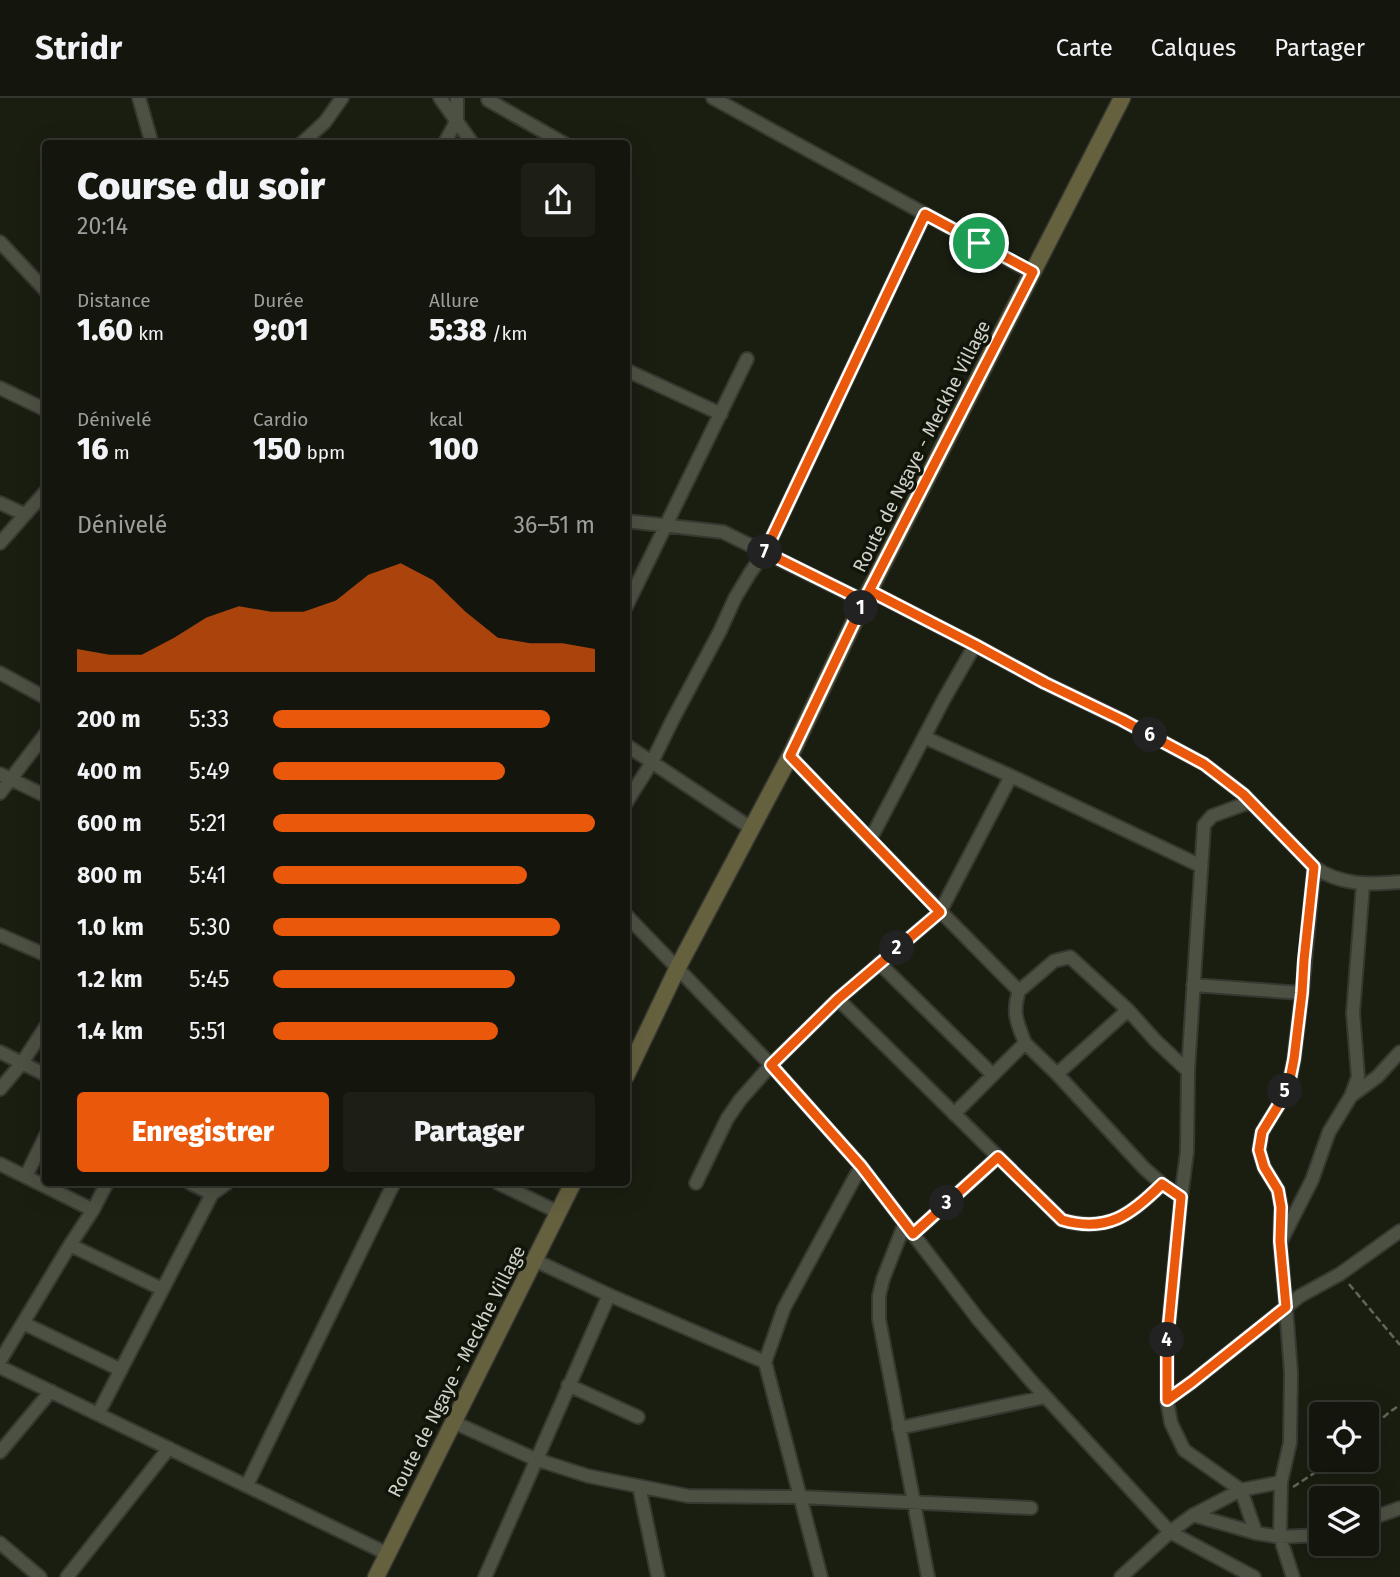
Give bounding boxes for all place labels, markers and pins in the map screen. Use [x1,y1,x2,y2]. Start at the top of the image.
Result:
pin [949,213,1009,273]
pin: 7 [748,534,782,570]
pin: 1 [844,590,878,626]
pin: 6 [1132,718,1168,752]
pin: 2 [880,930,914,966]
pin: 5 [1268,1074,1302,1108]
pin: 3 [930,1186,964,1220]
pin: 4 [1150,1322,1184,1358]

